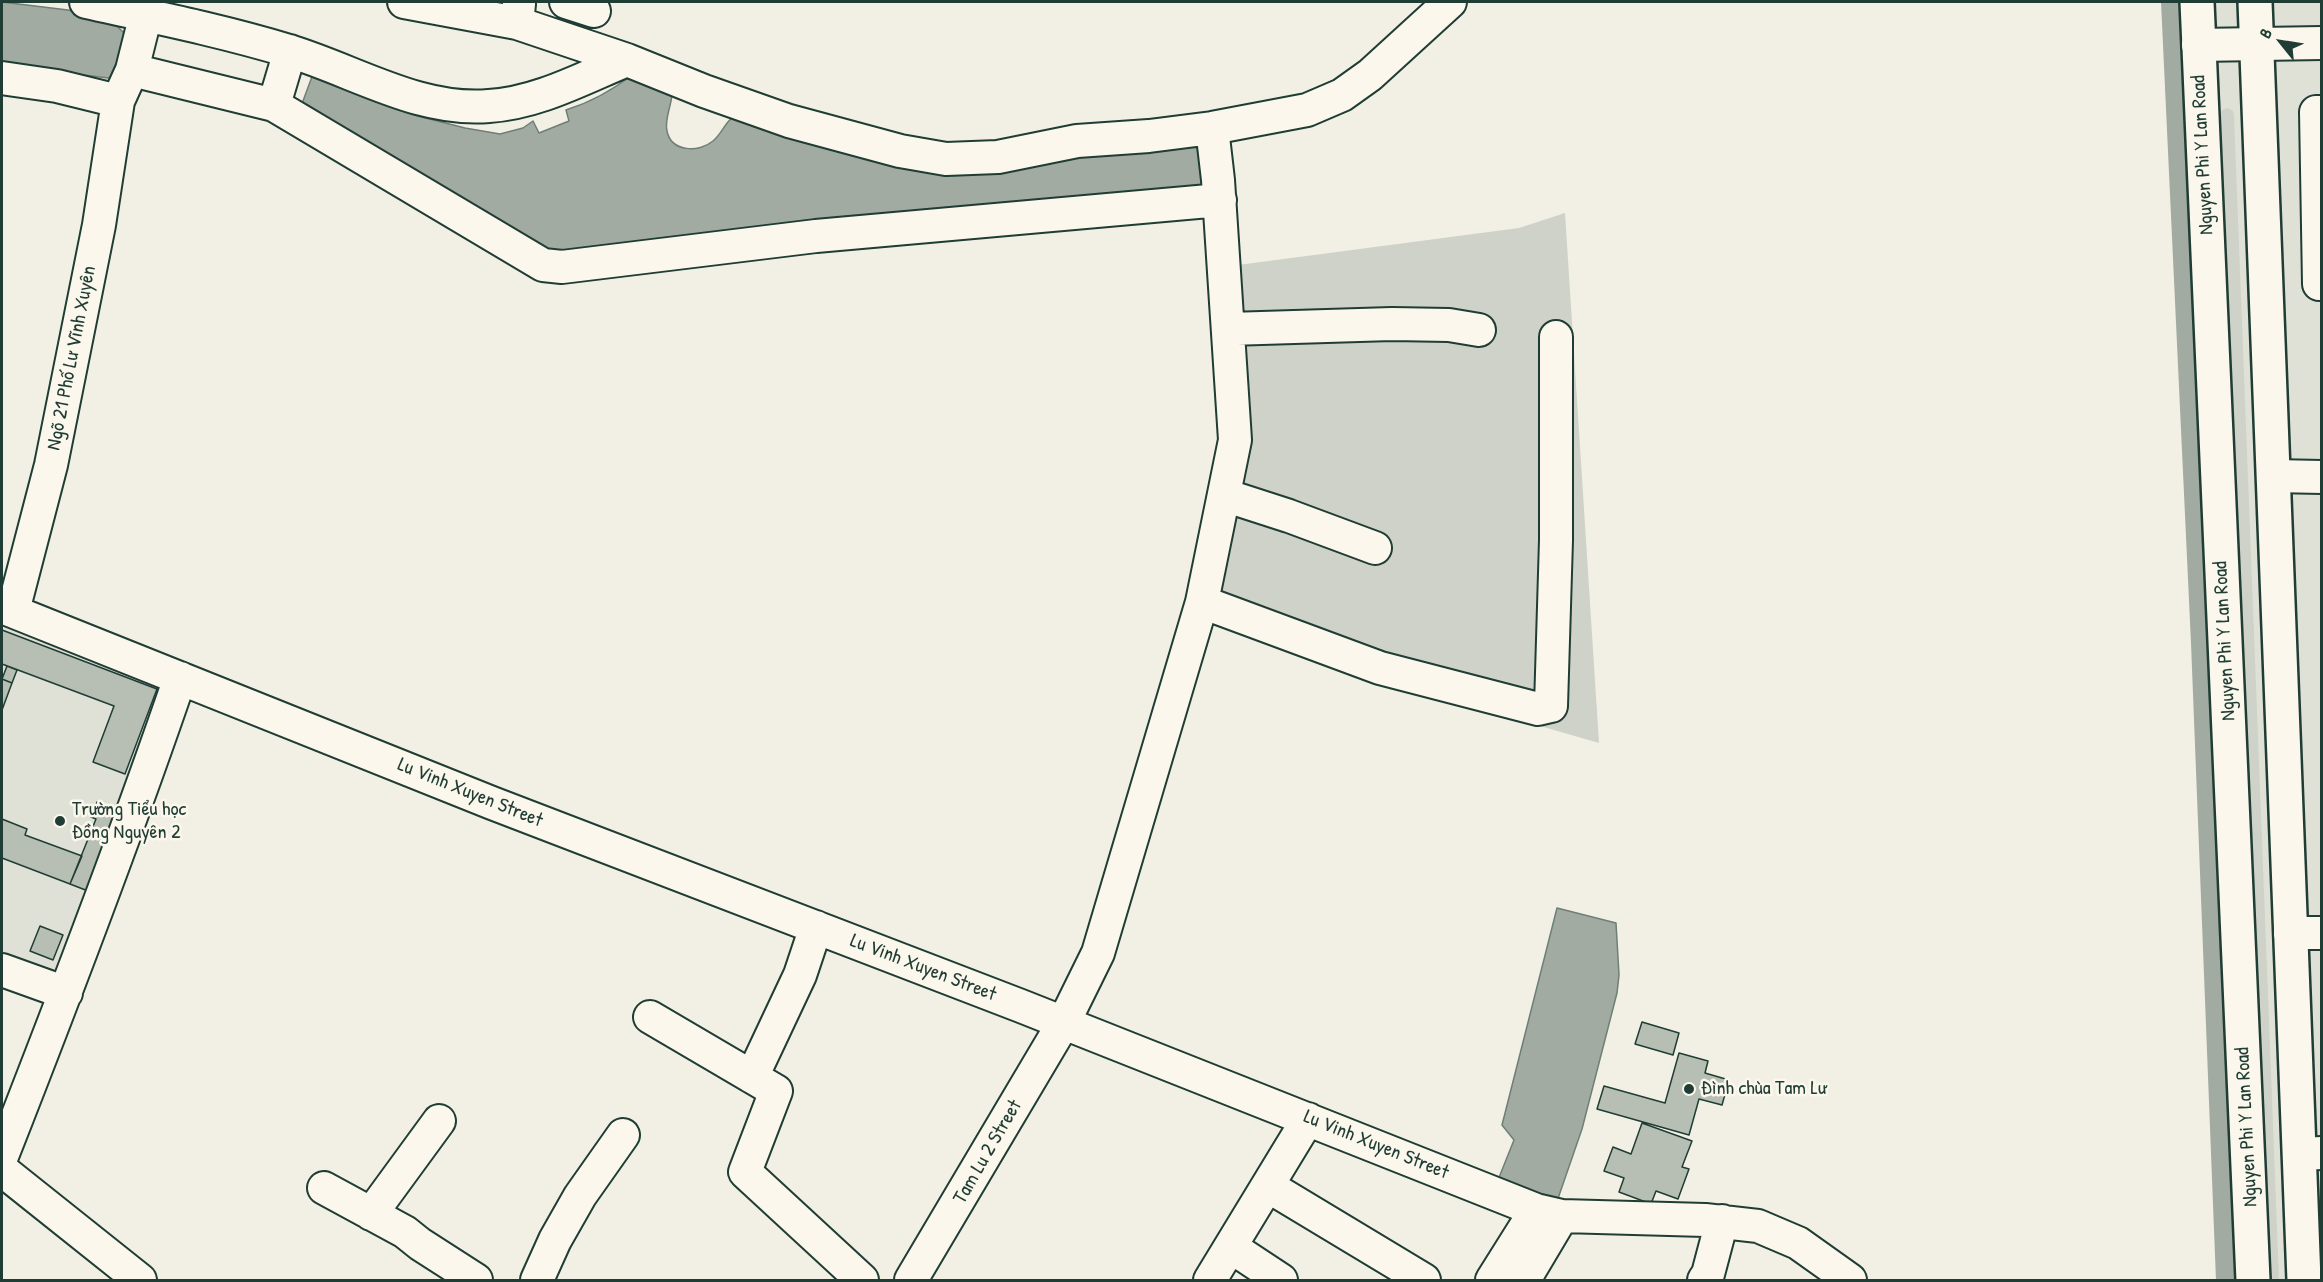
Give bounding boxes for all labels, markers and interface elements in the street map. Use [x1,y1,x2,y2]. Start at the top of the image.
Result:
north arrow [2251,12,2311,72]
text: B [2254,24,2277,42]
street label: Nguyen Phi Y Lan Road [2187,75,2219,235]
street label: Ngõ 21 Phố Lư Vĩnh Xuyên [42,264,102,452]
street label: Nguyen Phi Y Lan Road [2209,561,2241,721]
street label: Lu Vinh Xuyen Street [394,753,546,833]
place label: Trường Tiểu học Đồng Nguyên 2 [72,798,186,845]
marker: Trường Tiểu học Đồng Nguyên 2 [53,814,67,828]
street label: Lu Vinh Xuyen Street [847,929,999,1007]
street label: Nguyen Phi Y Lan Road [2231,1047,2263,1207]
place label: Đình chùa Tam Lư [1701,1077,1826,1101]
marker: Đình chùa Tam Lư [1682,1082,1696,1096]
street label: Tam Lu 2 Street [949,1096,1027,1208]
street label: Lu Vinh Xuyen Street [1300,1105,1452,1185]

